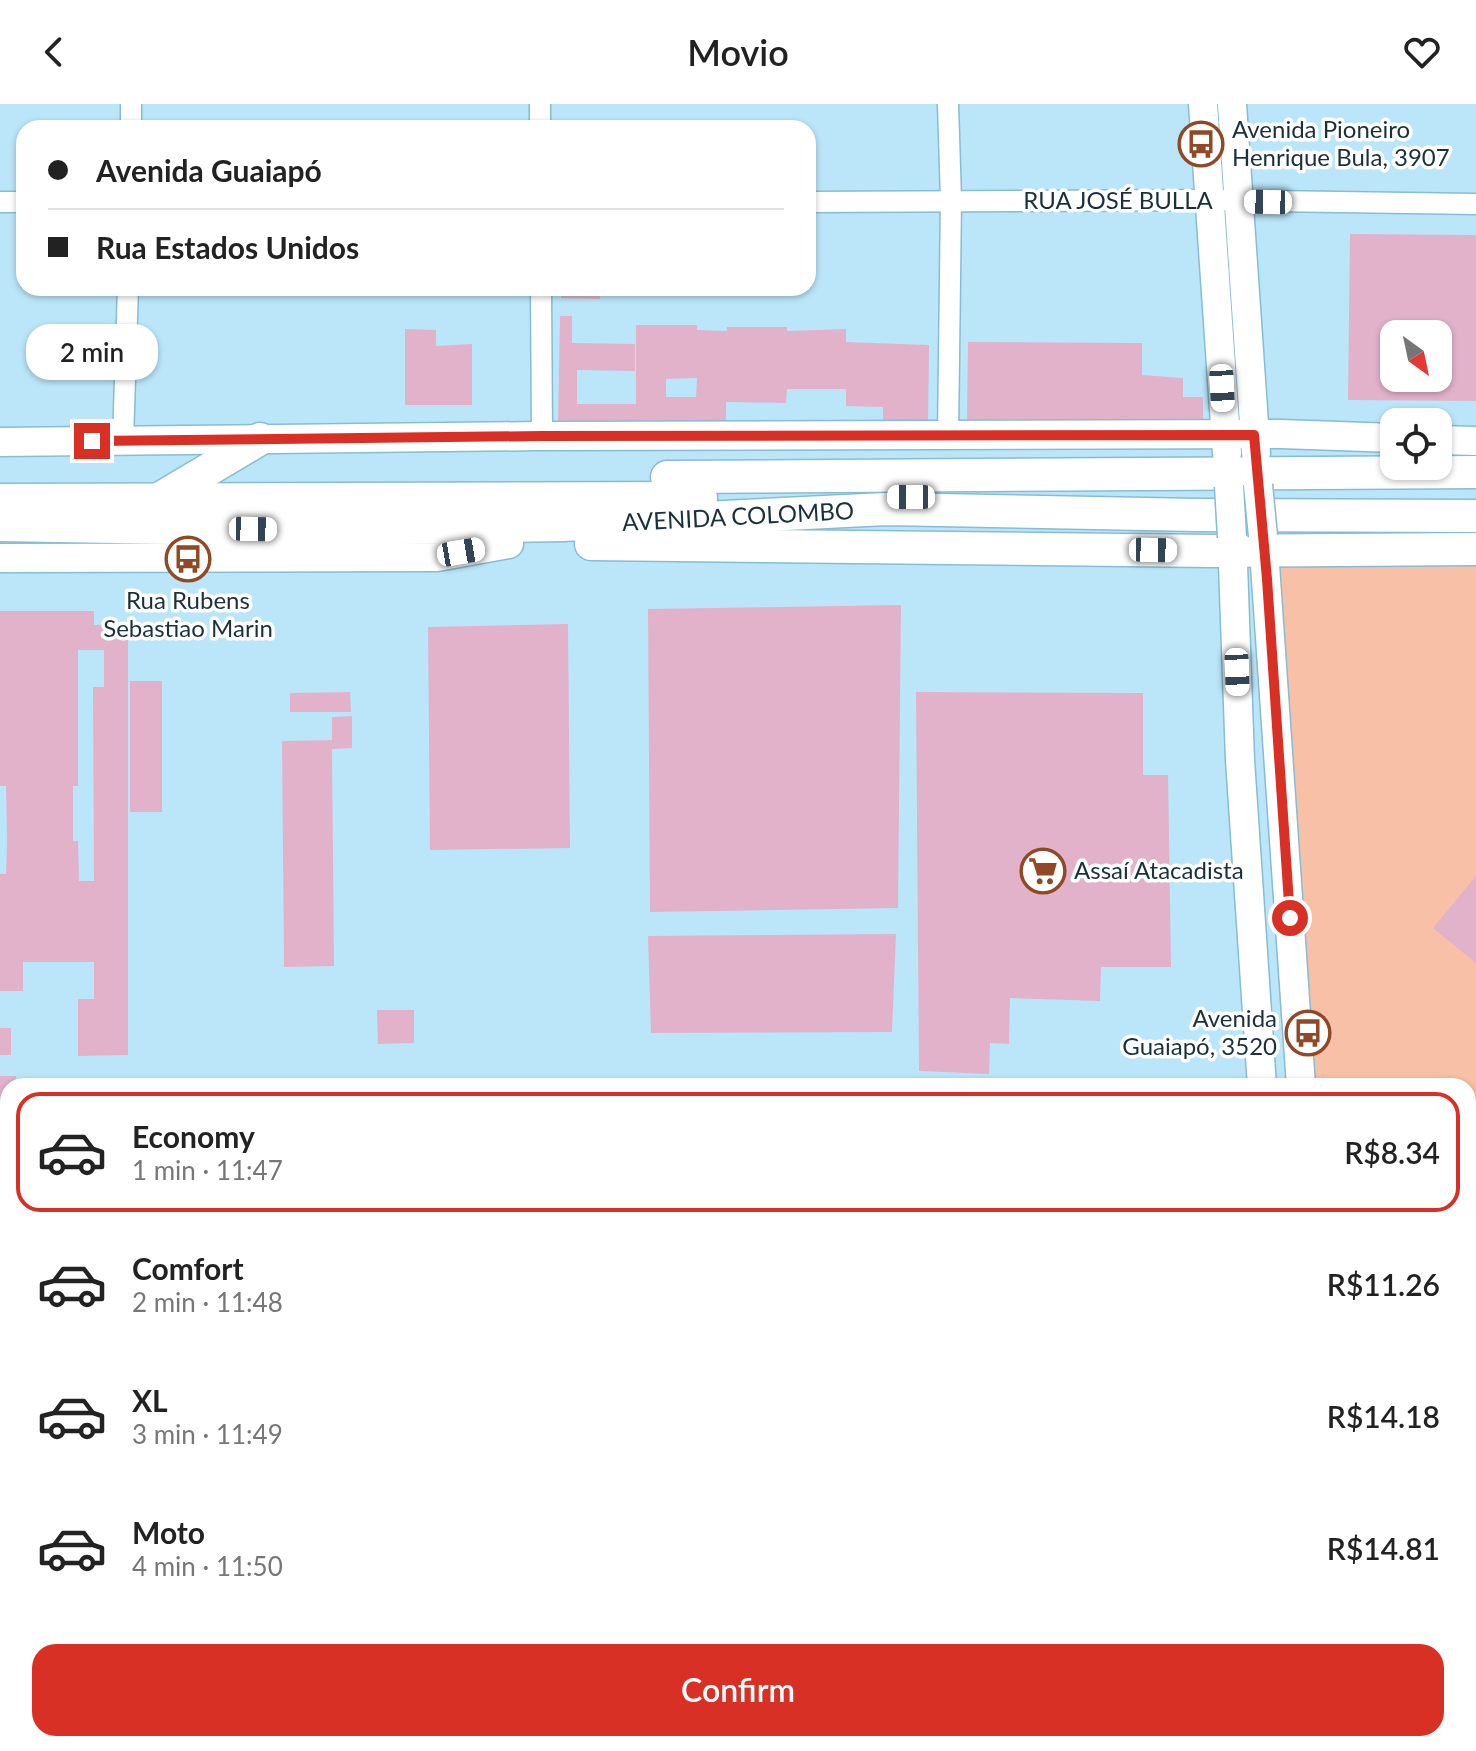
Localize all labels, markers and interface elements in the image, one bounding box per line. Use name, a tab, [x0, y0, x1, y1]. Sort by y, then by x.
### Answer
icon: back	[32, 30, 76, 74]
text: Movio	[687, 30, 789, 74]
icon: heart	[1400, 30, 1444, 74]
place label: Avenida Pioneiro Henrique Bula, 3907	[1232, 114, 1450, 171]
bus stop icon: Avenida Pioneiro Henrique Bula, 3907	[1177, 120, 1225, 168]
text: Avenida Guaiapó	[96, 152, 322, 188]
street label: RUA JOSÉ BULLA	[1023, 185, 1214, 214]
car	[1244, 190, 1292, 214]
text: Rua Estados Unidos	[96, 229, 359, 265]
north arrow	[1380, 320, 1452, 392]
map controls	[1380, 320, 1452, 480]
callout: 2 min	[26, 325, 158, 381]
text: 2 min	[60, 336, 124, 368]
car	[1209, 363, 1235, 413]
button: locate	[1380, 408, 1452, 480]
route end	[74, 423, 110, 459]
car	[887, 485, 935, 509]
street label: AVENIDA COLOMBO	[621, 495, 855, 536]
car	[229, 517, 277, 541]
bus stop icon: Rua Rubens Sebastiao Marin	[164, 535, 212, 583]
car	[435, 536, 487, 568]
car	[1129, 538, 1177, 562]
place label: Rua Rubens Sebastiao Marin	[103, 585, 273, 642]
car	[1224, 648, 1250, 696]
supermarket icon: Assaí Atacadista	[1019, 847, 1067, 895]
place label: Assaí Atacadista	[1074, 855, 1244, 884]
route start	[1272, 900, 1308, 936]
place label: Avenida Guaiapó, 3520	[1122, 1003, 1277, 1060]
bus stop icon: Avenida Guaiapó, 3520	[1284, 1009, 1332, 1057]
icon: car	[36, 1116, 108, 1188]
text: Economy	[132, 1118, 255, 1154]
text: R$8.34	[1344, 1134, 1440, 1170]
text: 1 min · 11:47	[132, 1154, 283, 1186]
icon: car	[36, 1248, 108, 1320]
text: Comfort	[132, 1250, 244, 1286]
text: R$11.26	[1327, 1266, 1440, 1302]
text: 2 min · 11:48	[132, 1286, 283, 1318]
icon: car	[36, 1380, 108, 1452]
text: XL	[132, 1382, 168, 1418]
text: R$14.18	[1327, 1398, 1440, 1434]
text: 3 min · 11:49	[132, 1418, 283, 1450]
icon: car	[36, 1512, 108, 1584]
text: Moto	[132, 1514, 205, 1550]
text: R$14.81	[1327, 1530, 1440, 1566]
text: 4 min · 11:50	[132, 1550, 283, 1582]
button: Confirm	[32, 1644, 1444, 1736]

